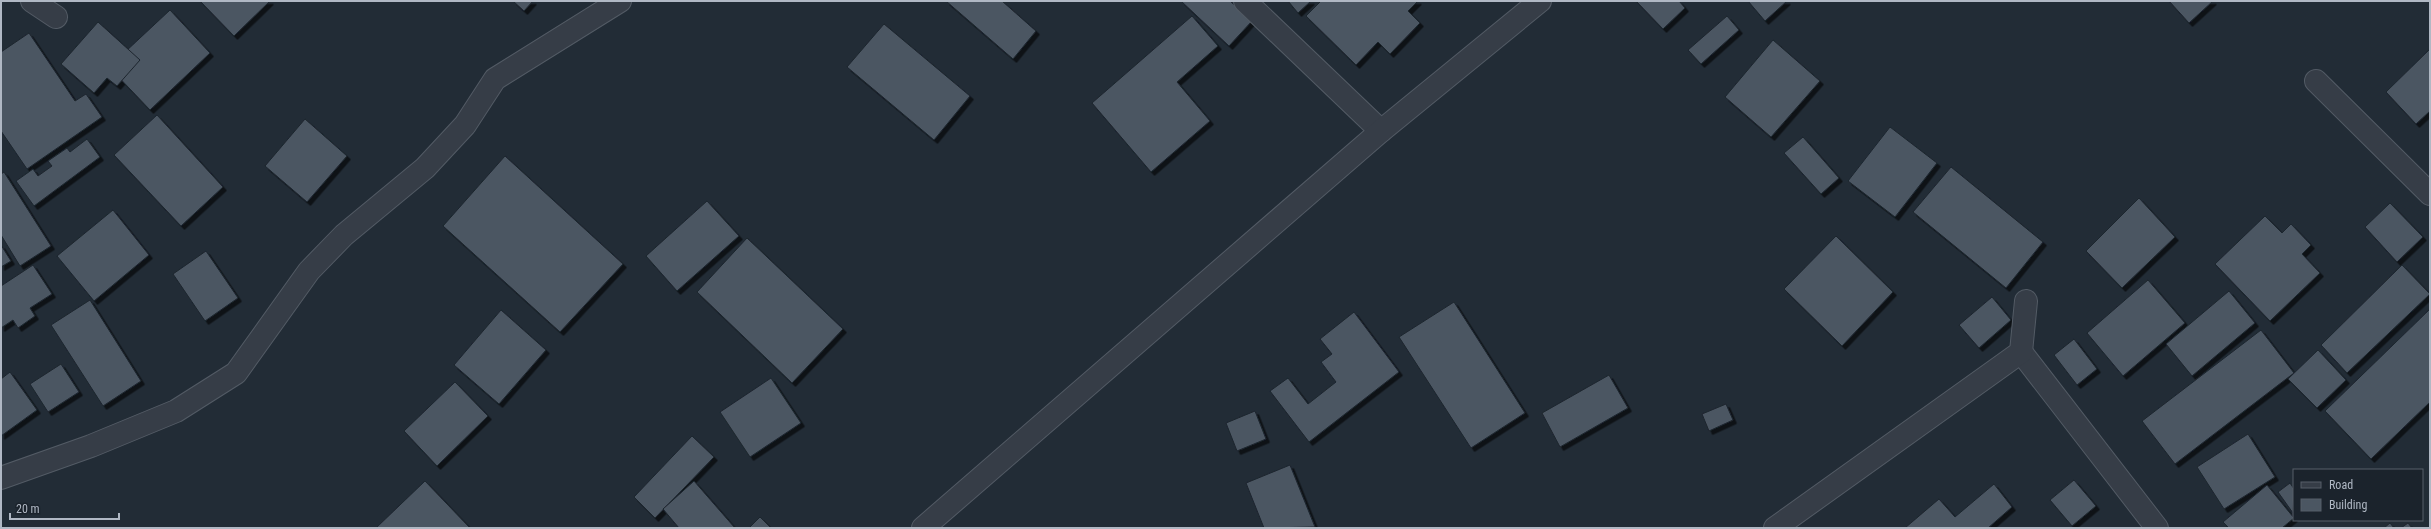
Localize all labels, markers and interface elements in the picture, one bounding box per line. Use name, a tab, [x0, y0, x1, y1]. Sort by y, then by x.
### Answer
legend	[2293, 469, 2423, 521]
text: Road	[2329, 478, 2353, 492]
scale bar	[10, 495, 119, 521]
text: Building	[2329, 498, 2367, 512]
text: 20 m	[16, 502, 40, 516]

